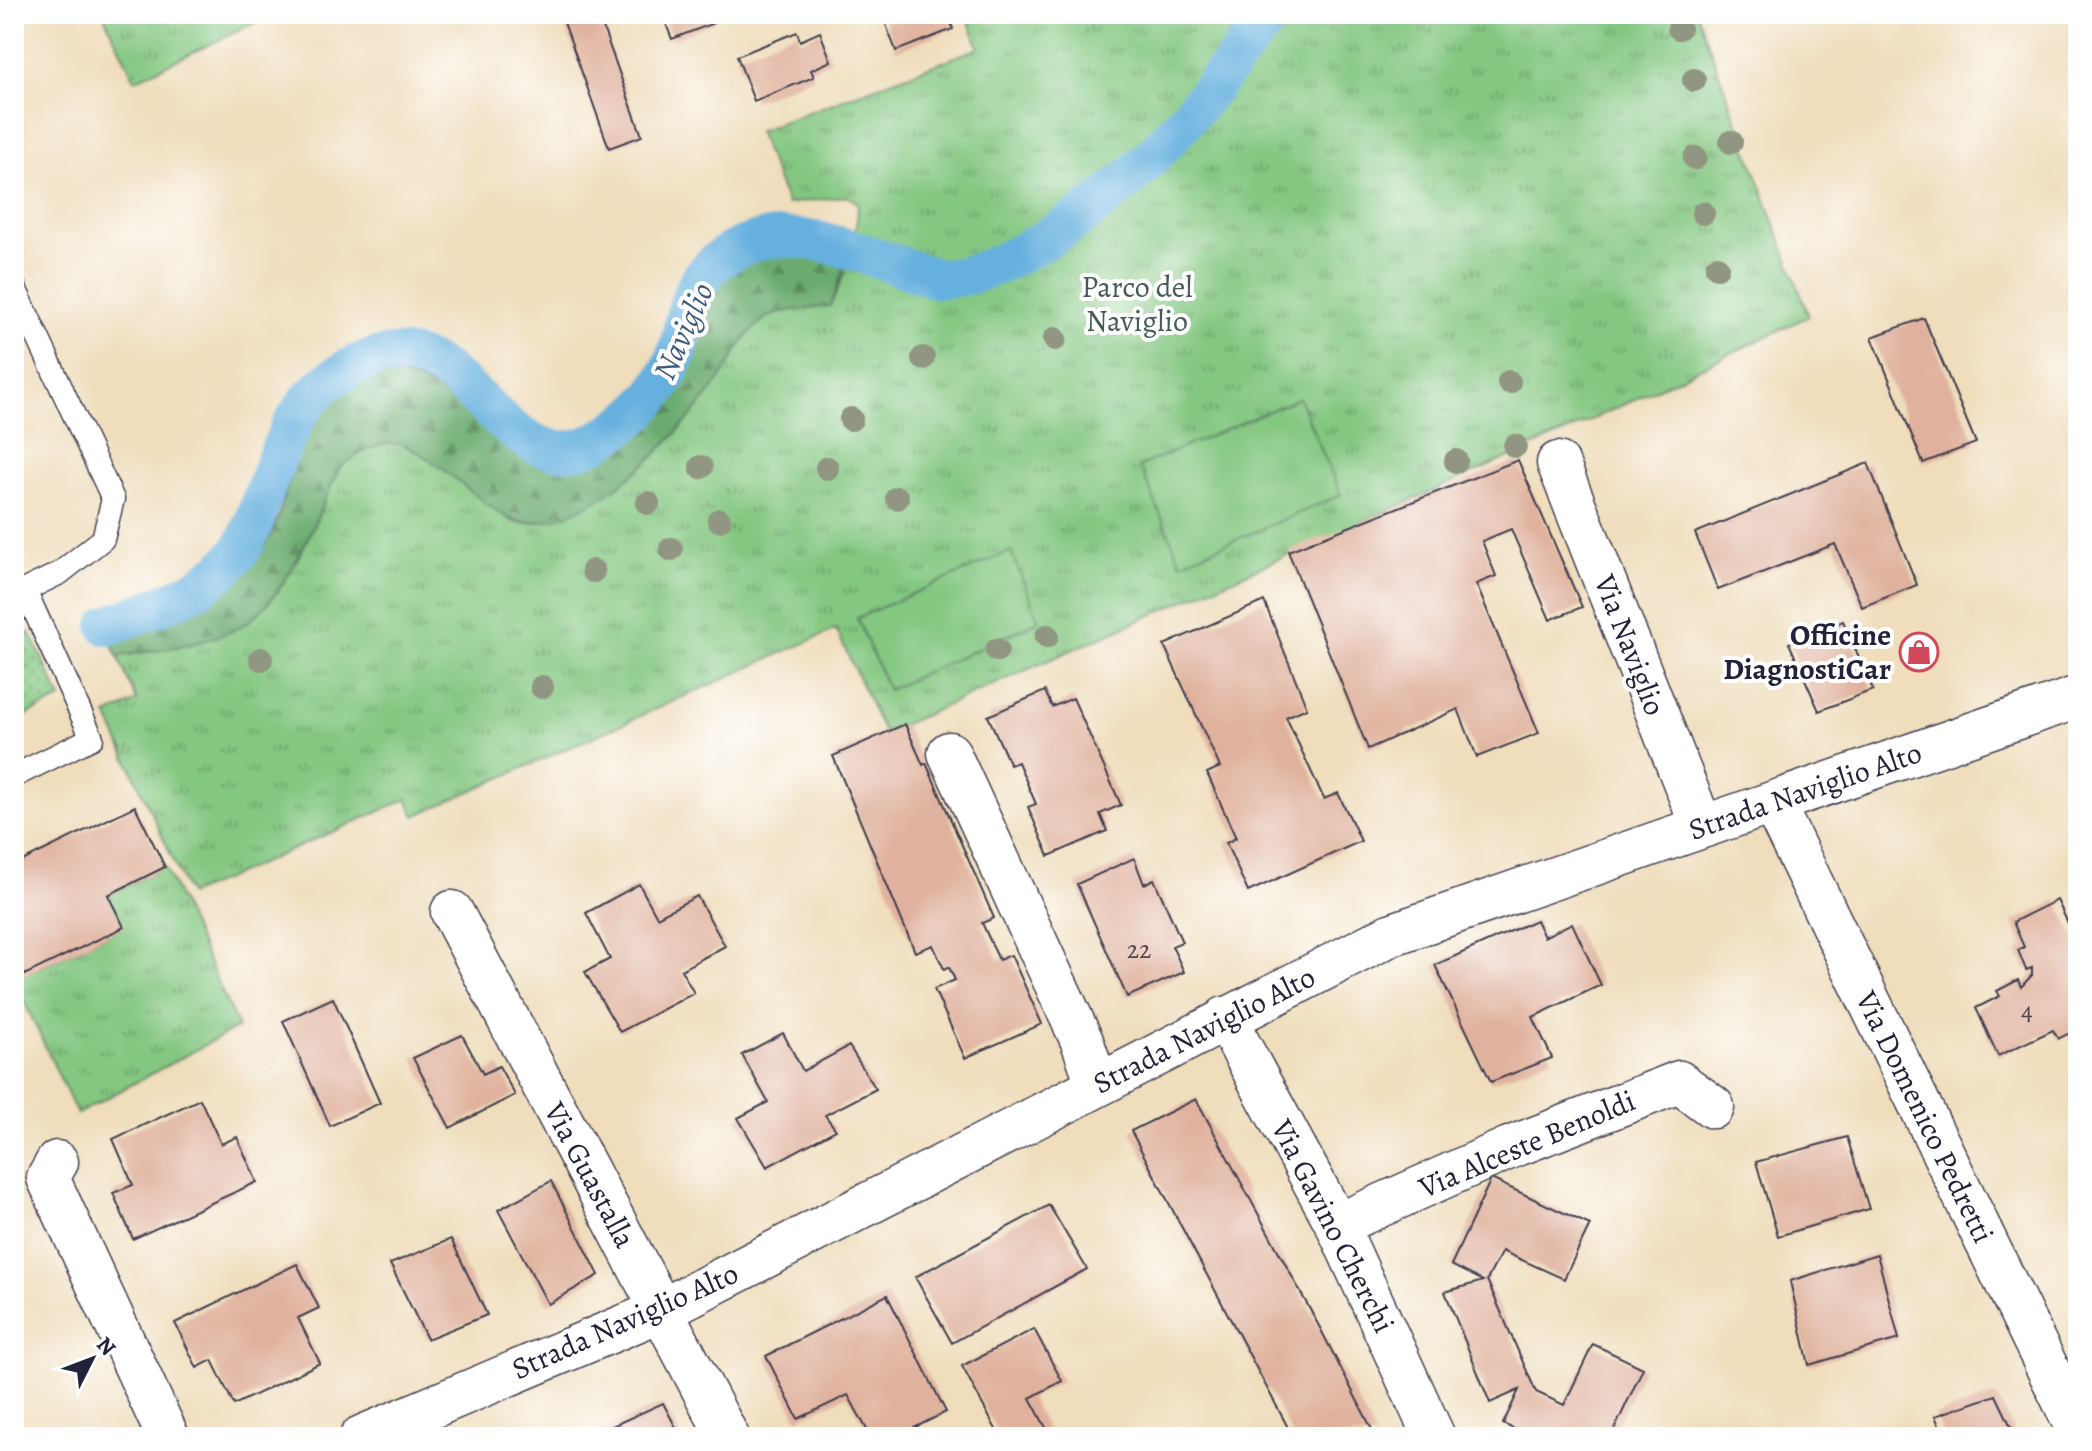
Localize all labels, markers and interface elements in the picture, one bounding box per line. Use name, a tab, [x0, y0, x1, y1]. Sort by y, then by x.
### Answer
park label: Parco del Naviglio	[1081, 267, 1193, 341]
water label: Naviglio	[642, 276, 724, 386]
street label: Via Naviglio	[1585, 568, 1675, 721]
place label: Officine DiagnostiCar	[1723, 615, 1891, 689]
shop icon: Officine DiagnostiCar	[1898, 631, 1940, 673]
street label: Strada Naviglio Alto	[1683, 732, 1927, 850]
house number: 22	[1127, 932, 1151, 967]
street label: Strada Naviglio Alto	[1086, 957, 1322, 1103]
street label: Via Domenico Pedretti	[1846, 983, 2003, 1250]
house number: 4	[2021, 994, 2033, 1029]
street label: Via Alceste Benoldi	[1412, 1080, 1641, 1208]
street label: Via Guastalla	[534, 1094, 645, 1255]
street label: Via Gavino Cherchi	[1262, 1112, 1404, 1339]
street label: Strada Naviglio Alto	[505, 1253, 745, 1389]
north arrow	[52, 1319, 132, 1399]
text: N	[90, 1330, 123, 1362]

